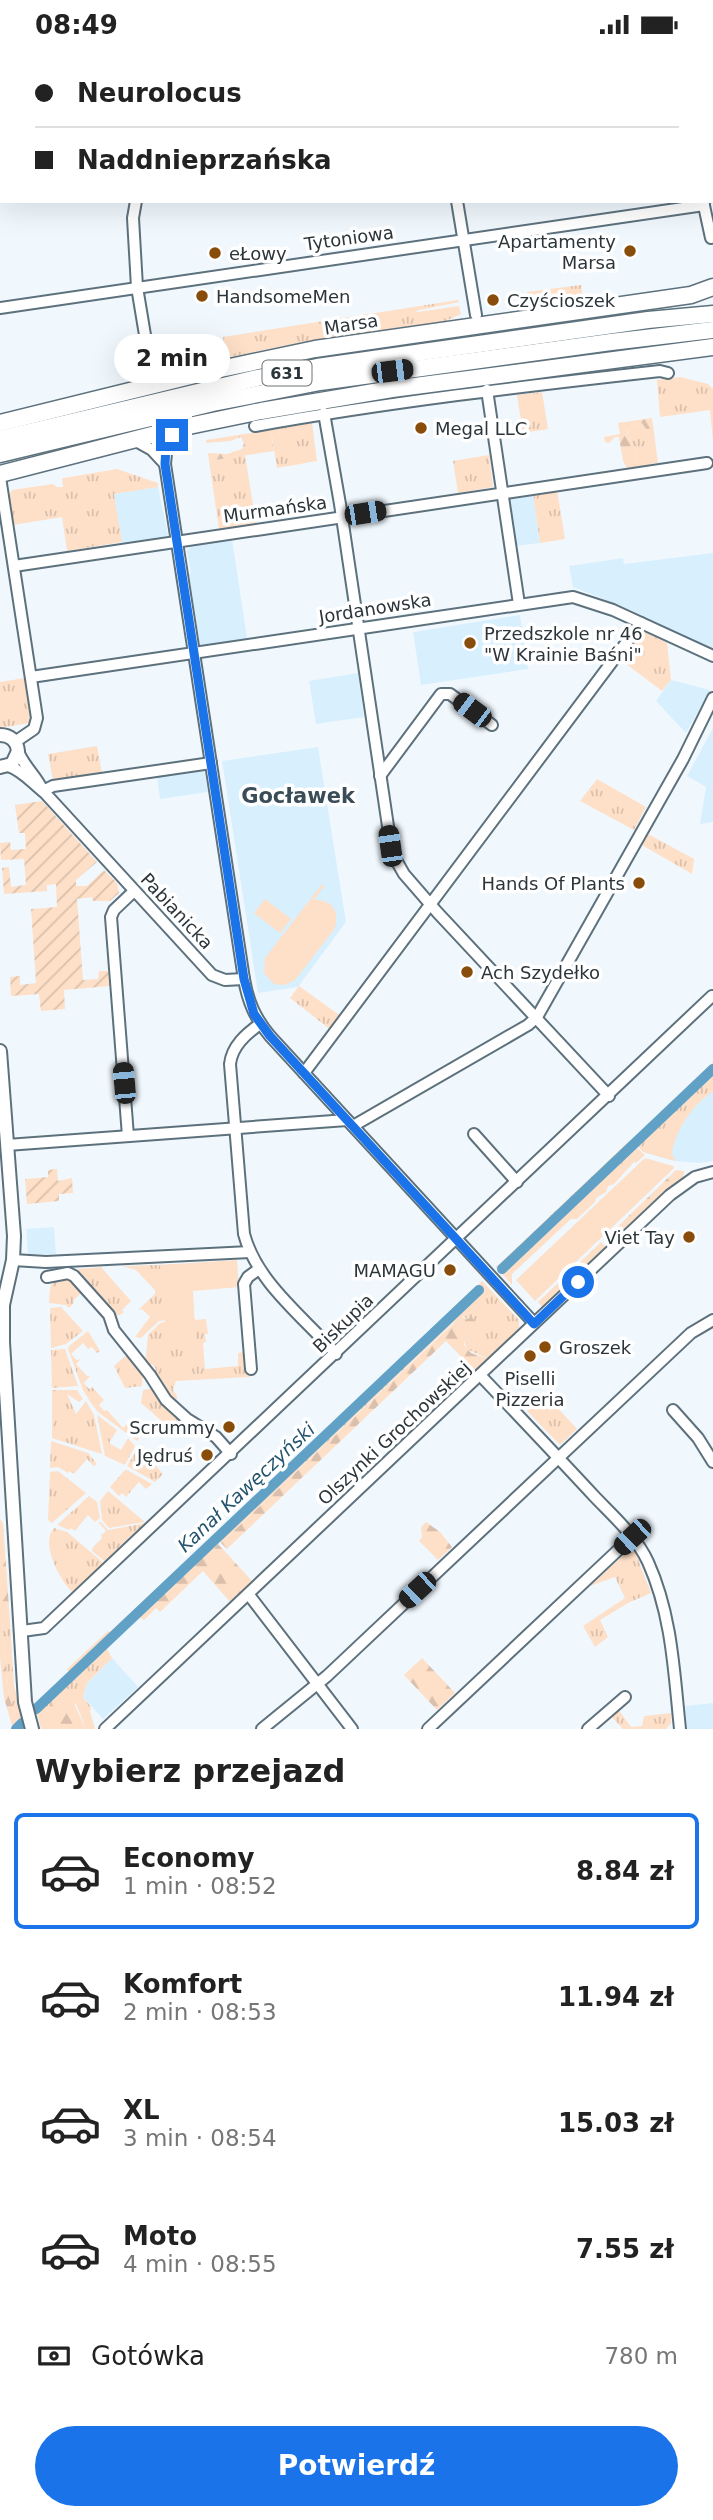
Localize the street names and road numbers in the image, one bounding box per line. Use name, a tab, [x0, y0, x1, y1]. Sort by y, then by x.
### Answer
street label: Tytoniowa	[302, 221, 395, 255]
street label: Marsa	[323, 309, 379, 339]
road number: 631	[262, 361, 312, 385]
street label: Murmańska	[222, 491, 328, 527]
street label: Jordanowska	[316, 589, 433, 627]
street label: Pabianicka	[137, 869, 217, 953]
street label: Biskupia	[309, 1289, 377, 1357]
street label: Olszynki Grochowskiej	[313, 1357, 475, 1509]

